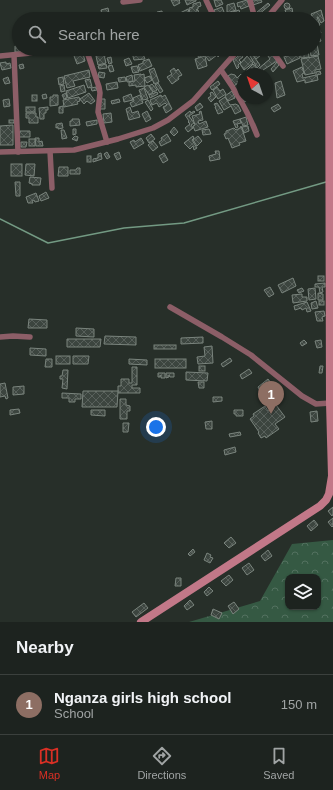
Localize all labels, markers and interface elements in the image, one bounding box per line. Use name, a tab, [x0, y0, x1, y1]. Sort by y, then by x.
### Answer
search box	[12, 12, 321, 56]
icon: search	[26, 23, 48, 45]
text: Search here	[58, 26, 140, 43]
north arrow	[237, 68, 273, 104]
pin: 1	[258, 381, 284, 414]
your location	[146, 417, 166, 437]
map controls	[285, 574, 321, 610]
button: layers	[285, 574, 321, 610]
text: Nearby	[16, 638, 74, 657]
text: Nganza girls high school	[54, 689, 232, 706]
text: 1	[25, 697, 33, 712]
text: 150 m	[281, 697, 317, 712]
text: School	[54, 706, 94, 721]
tab: Map	[38, 745, 60, 781]
tab: Directions	[137, 745, 186, 781]
tab: Saved	[263, 745, 294, 781]

